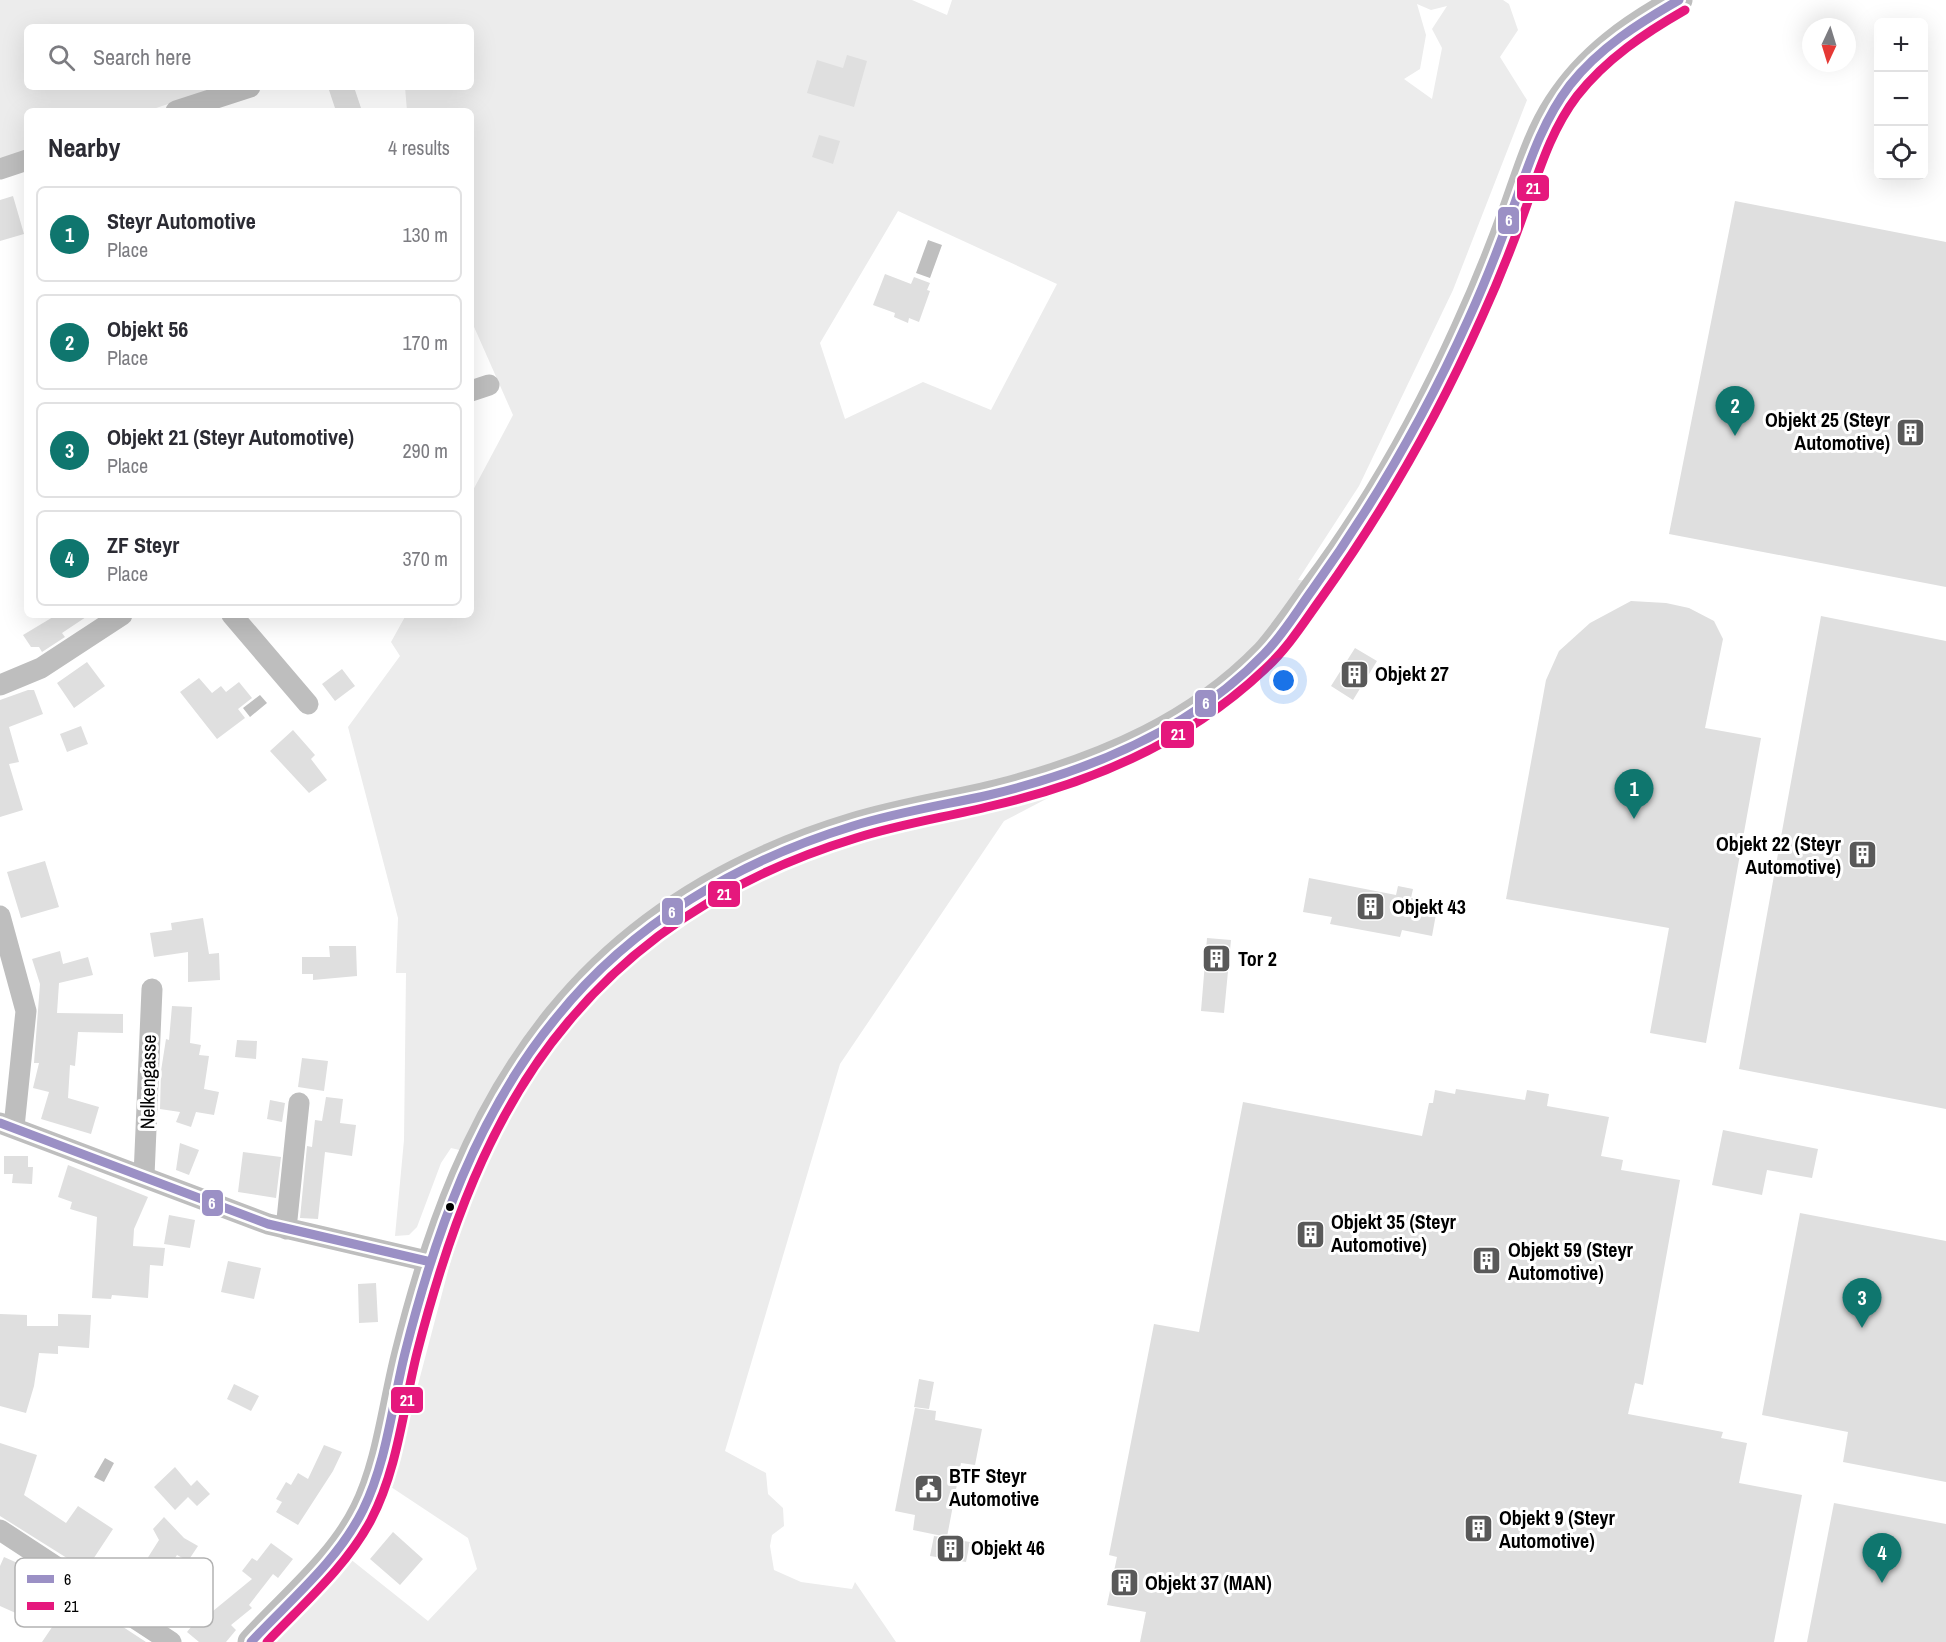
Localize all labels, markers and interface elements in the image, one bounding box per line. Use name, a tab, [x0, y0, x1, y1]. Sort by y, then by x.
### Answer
north arrow	[1802, 18, 1856, 72]
map controls	[1874, 18, 1928, 180]
button: +	[1874, 18, 1928, 72]
search box	[24, 24, 474, 90]
icon: search	[45, 41, 78, 74]
text: Search here	[93, 42, 191, 72]
button: −	[1874, 72, 1928, 126]
button: locate	[1874, 126, 1928, 180]
text: Nearby	[48, 130, 120, 165]
text: 4 results	[388, 134, 450, 161]
line badge: 21	[1516, 174, 1550, 202]
text: 21	[1526, 177, 1541, 199]
text: Steyr Automotive	[107, 206, 256, 236]
line badge: 6	[1497, 206, 1520, 235]
text: 6	[1505, 209, 1513, 231]
text: 1	[65, 221, 74, 248]
text: 130 m	[402, 221, 448, 248]
text: Place	[107, 236, 148, 263]
text: Objekt 56	[107, 314, 188, 344]
text: 2	[65, 329, 74, 356]
text: 170 m	[402, 329, 448, 356]
text: Place	[107, 344, 148, 371]
pin: 2	[1716, 386, 1754, 436]
place label: Objekt 25 (Steyr Automotive)	[1765, 406, 1891, 456]
building icon: Objekt 25 (Steyr Automotive)	[1895, 416, 1927, 448]
text: Objekt 21 (Steyr Automotive)	[107, 422, 354, 452]
text: 3	[65, 437, 74, 464]
text: 290 m	[402, 437, 448, 464]
text: Place	[107, 452, 148, 479]
text: ZF Steyr	[107, 530, 179, 560]
text: 4	[65, 545, 74, 572]
text: 370 m	[402, 545, 448, 572]
text: Place	[107, 560, 148, 587]
building icon: Objekt 27	[1338, 658, 1370, 690]
place label: Objekt 27	[1375, 660, 1449, 687]
your location	[1269, 666, 1298, 695]
line badge: 6	[1194, 689, 1217, 718]
text: 6	[1202, 692, 1210, 714]
line badge: 21	[1160, 720, 1195, 749]
text: 21	[1171, 723, 1186, 745]
pin: 1	[1614, 770, 1654, 819]
place label: Objekt 22 (Steyr Automotive)	[1716, 830, 1842, 880]
building icon: Objekt 22 (Steyr Automotive)	[1846, 839, 1878, 871]
line badge: 21	[707, 880, 741, 908]
text: 21	[717, 883, 732, 905]
building icon: Objekt 43	[1355, 891, 1387, 923]
place label: Objekt 43	[1392, 893, 1466, 920]
line badge: 6	[661, 897, 684, 926]
text: 6	[668, 901, 676, 923]
building icon: Tor 2	[1201, 943, 1233, 975]
place label: Tor 2	[1238, 945, 1277, 972]
street label: Nelkengasse	[133, 1034, 162, 1130]
line badge: 6	[201, 1189, 224, 1217]
text: 6	[208, 1192, 216, 1214]
unlabelled marker	[444, 1201, 456, 1213]
place label: Objekt 35 (Steyr Automotive)	[1331, 1208, 1456, 1258]
building icon: Objekt 35 (Steyr Automotive)	[1294, 1218, 1326, 1250]
place label: Objekt 59 (Steyr Automotive)	[1508, 1236, 1633, 1286]
building icon: Objekt 59 (Steyr Automotive)	[1471, 1245, 1503, 1277]
pin: 3	[1842, 1278, 1882, 1328]
line badge: 21	[390, 1386, 424, 1414]
text: 21	[400, 1389, 415, 1411]
place label: BTF Steyr Automotive	[949, 1462, 1039, 1512]
public building icon: BTF Steyr Automotive	[912, 1472, 944, 1504]
place label: Objekt 9 (Steyr Automotive)	[1499, 1504, 1615, 1554]
building icon: Objekt 9 (Steyr Automotive)	[1462, 1513, 1494, 1545]
building icon: Objekt 46	[934, 1532, 966, 1564]
place label: Objekt 46	[971, 1534, 1045, 1561]
pin: 4	[1862, 1534, 1902, 1583]
legend	[15, 1558, 213, 1627]
building icon: Objekt 37 (MAN)	[1108, 1567, 1140, 1599]
text: 6	[64, 1568, 71, 1590]
place label: Objekt 37 (MAN)	[1145, 1569, 1272, 1596]
text: 21	[64, 1595, 79, 1617]

